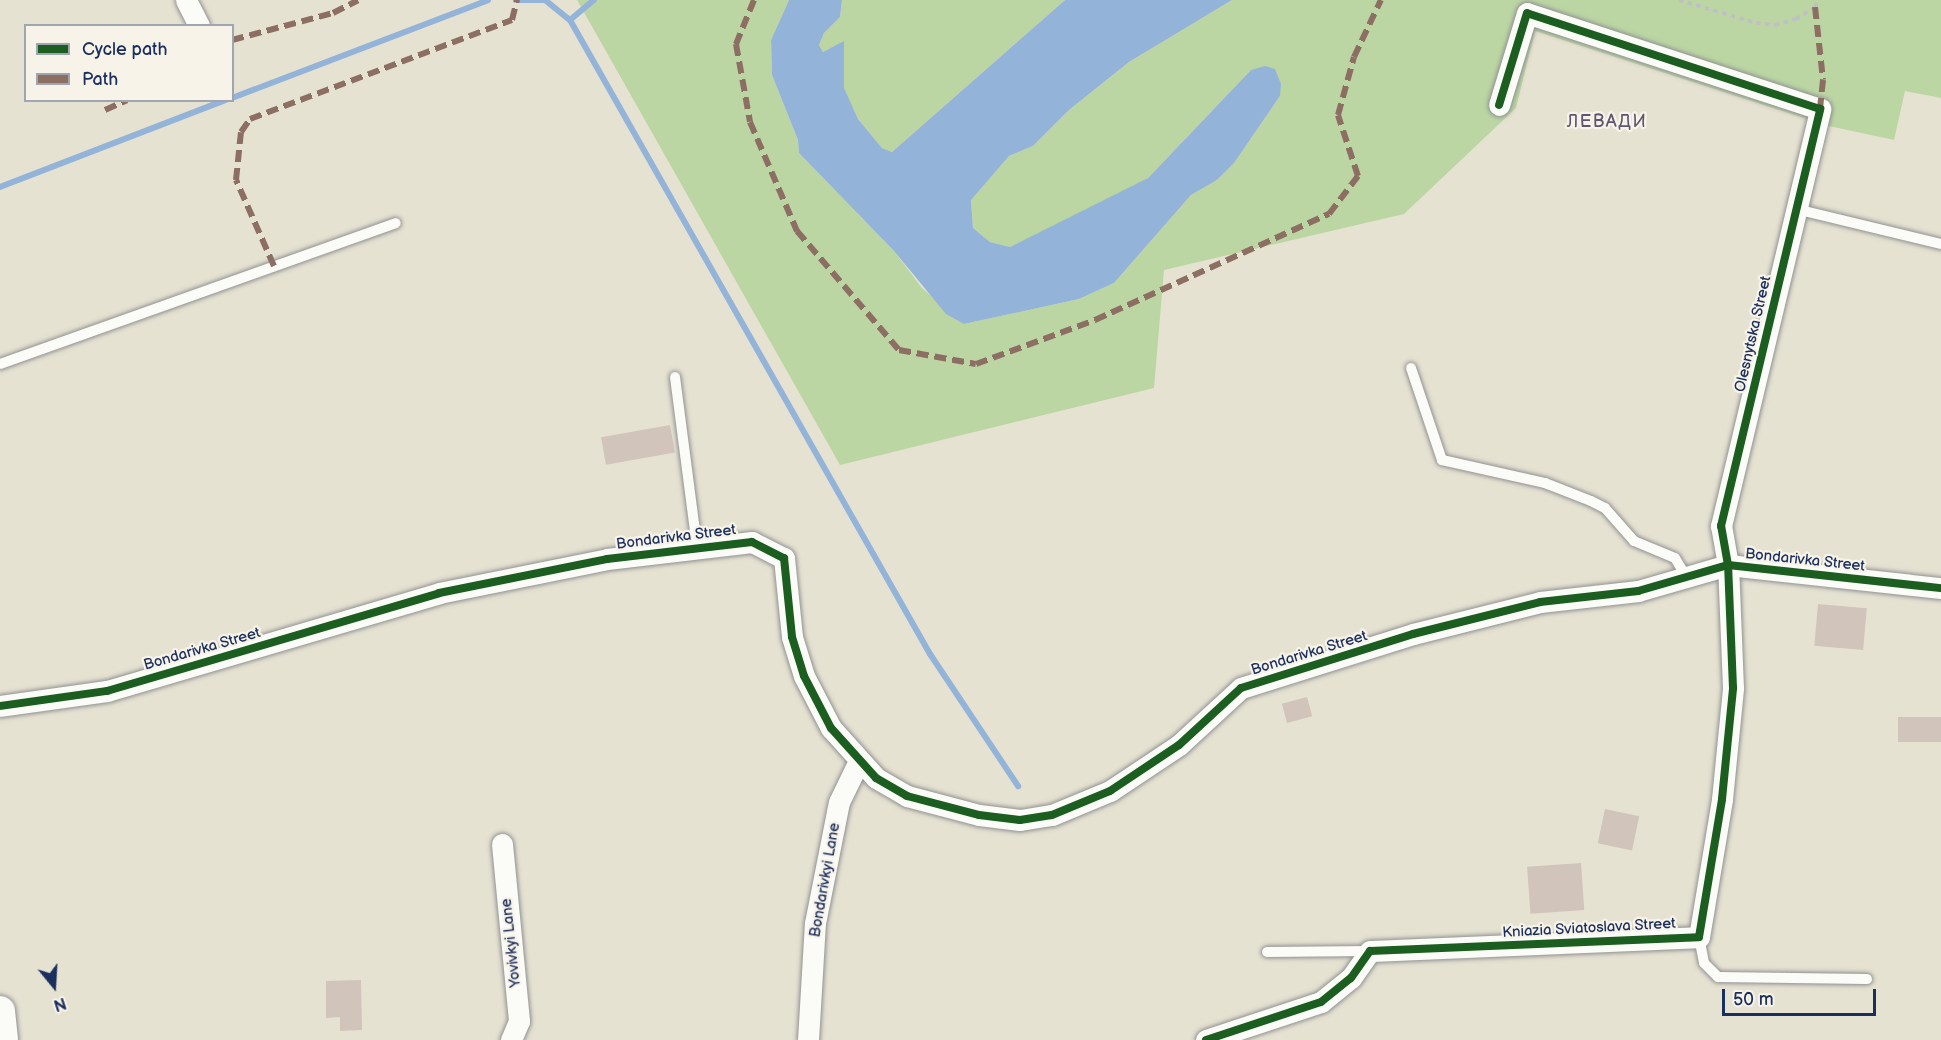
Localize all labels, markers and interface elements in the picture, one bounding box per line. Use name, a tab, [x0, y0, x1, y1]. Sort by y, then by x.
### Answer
legend	[24, 24, 234, 102]
text: Cycle path	[82, 39, 168, 60]
text: Path	[82, 69, 118, 90]
district label: ЛЕВАДИ	[1567, 111, 1647, 133]
street label: Olesnytska Street	[1731, 274, 1775, 394]
street label: Bondarivka Street	[615, 521, 737, 553]
street label: Bondarivka Street	[1744, 545, 1866, 575]
street label: Bondarivka Street	[141, 624, 263, 674]
street label: Bondarivka Street	[1249, 627, 1369, 679]
street label: Bondarivkyi Lane	[806, 821, 844, 939]
street label: Yovivkyi Lane	[497, 898, 525, 988]
street label: Kniazia Sviatoslava Street	[1502, 914, 1676, 942]
north arrow	[24, 956, 84, 1016]
scale bar	[1725, 977, 1880, 1015]
text: 50 m	[1733, 989, 1774, 1010]
text: N	[51, 993, 68, 1014]

